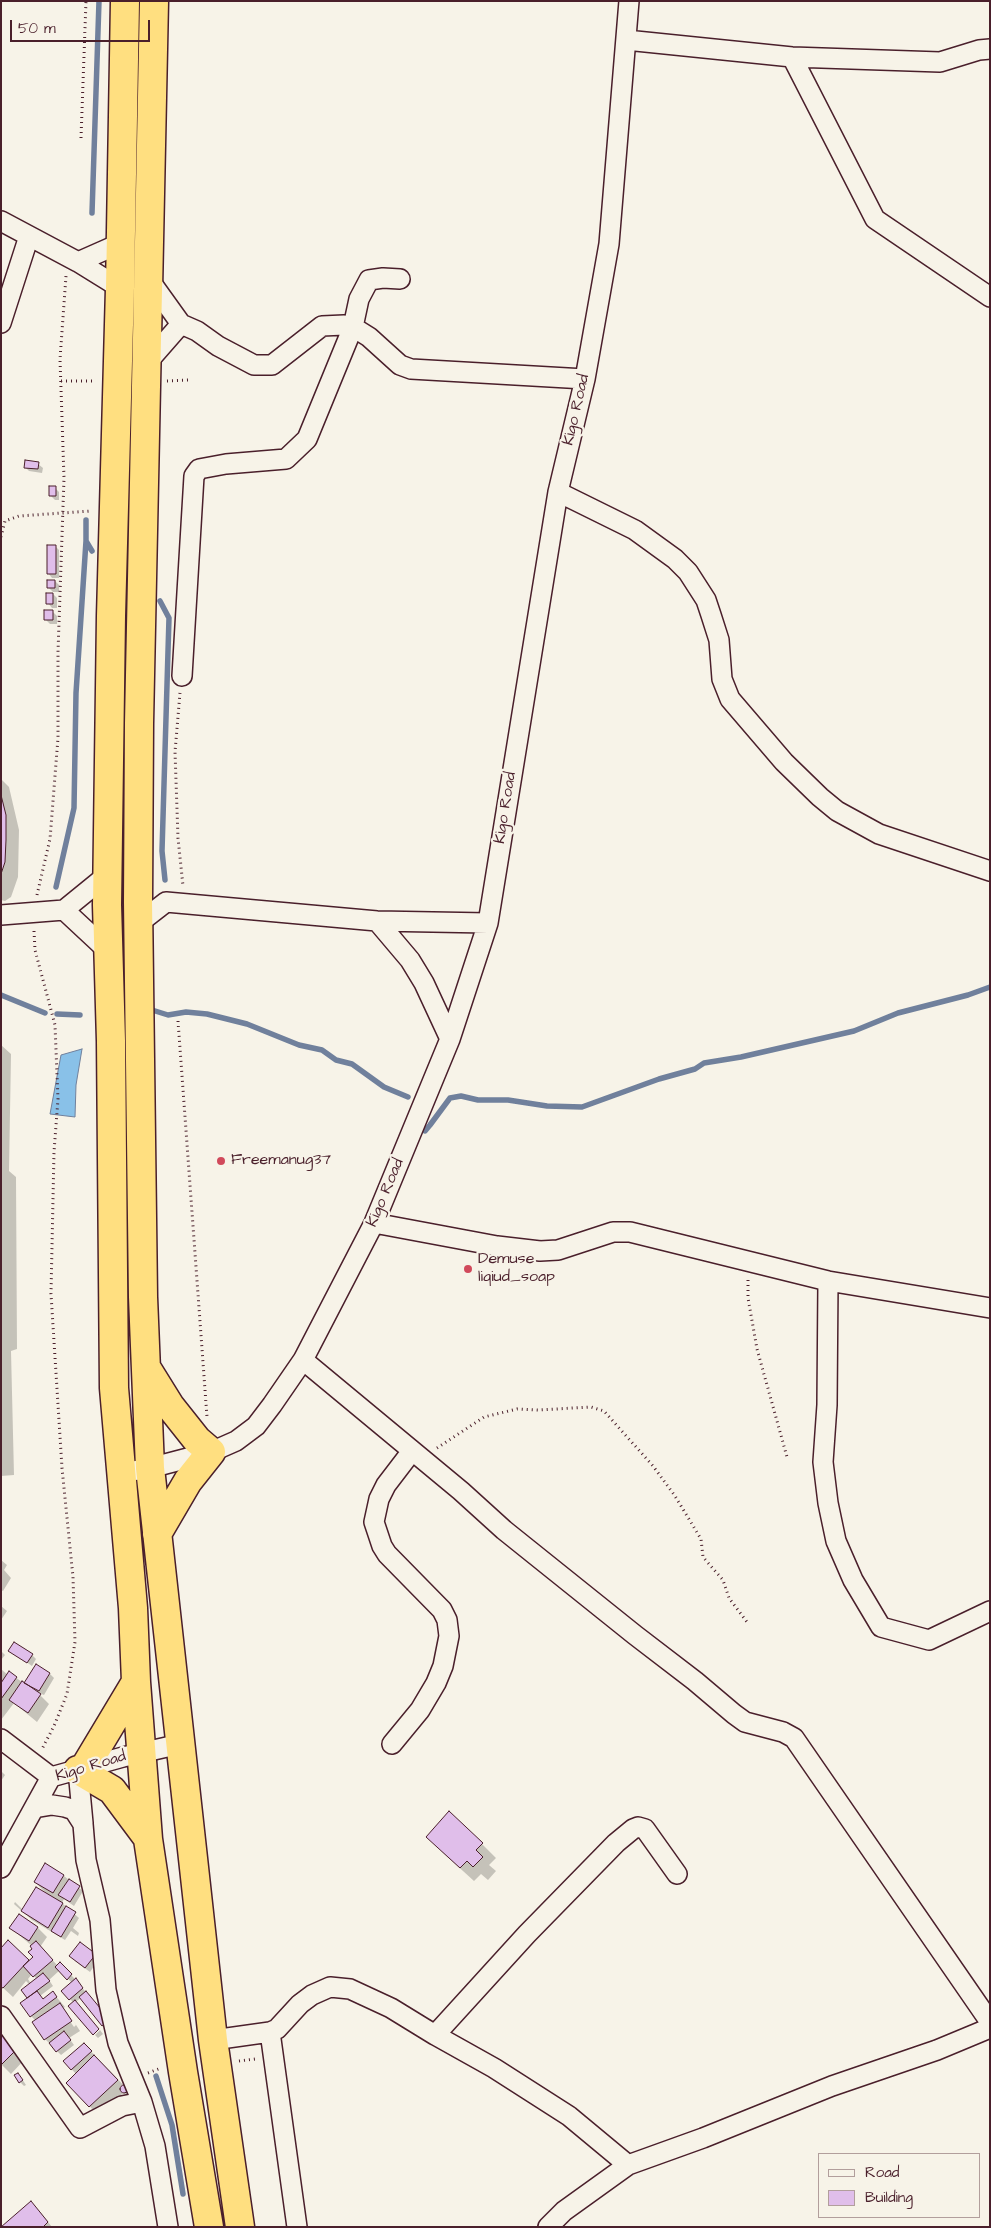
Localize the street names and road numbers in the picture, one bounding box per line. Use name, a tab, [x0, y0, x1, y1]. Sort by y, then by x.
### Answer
street label: Kigo Road	[559, 373, 595, 447]
street label: Kigo Road	[491, 771, 521, 845]
street label: Kigo Road	[363, 1156, 409, 1230]
street label: Kigo Road	[54, 1747, 128, 1787]

